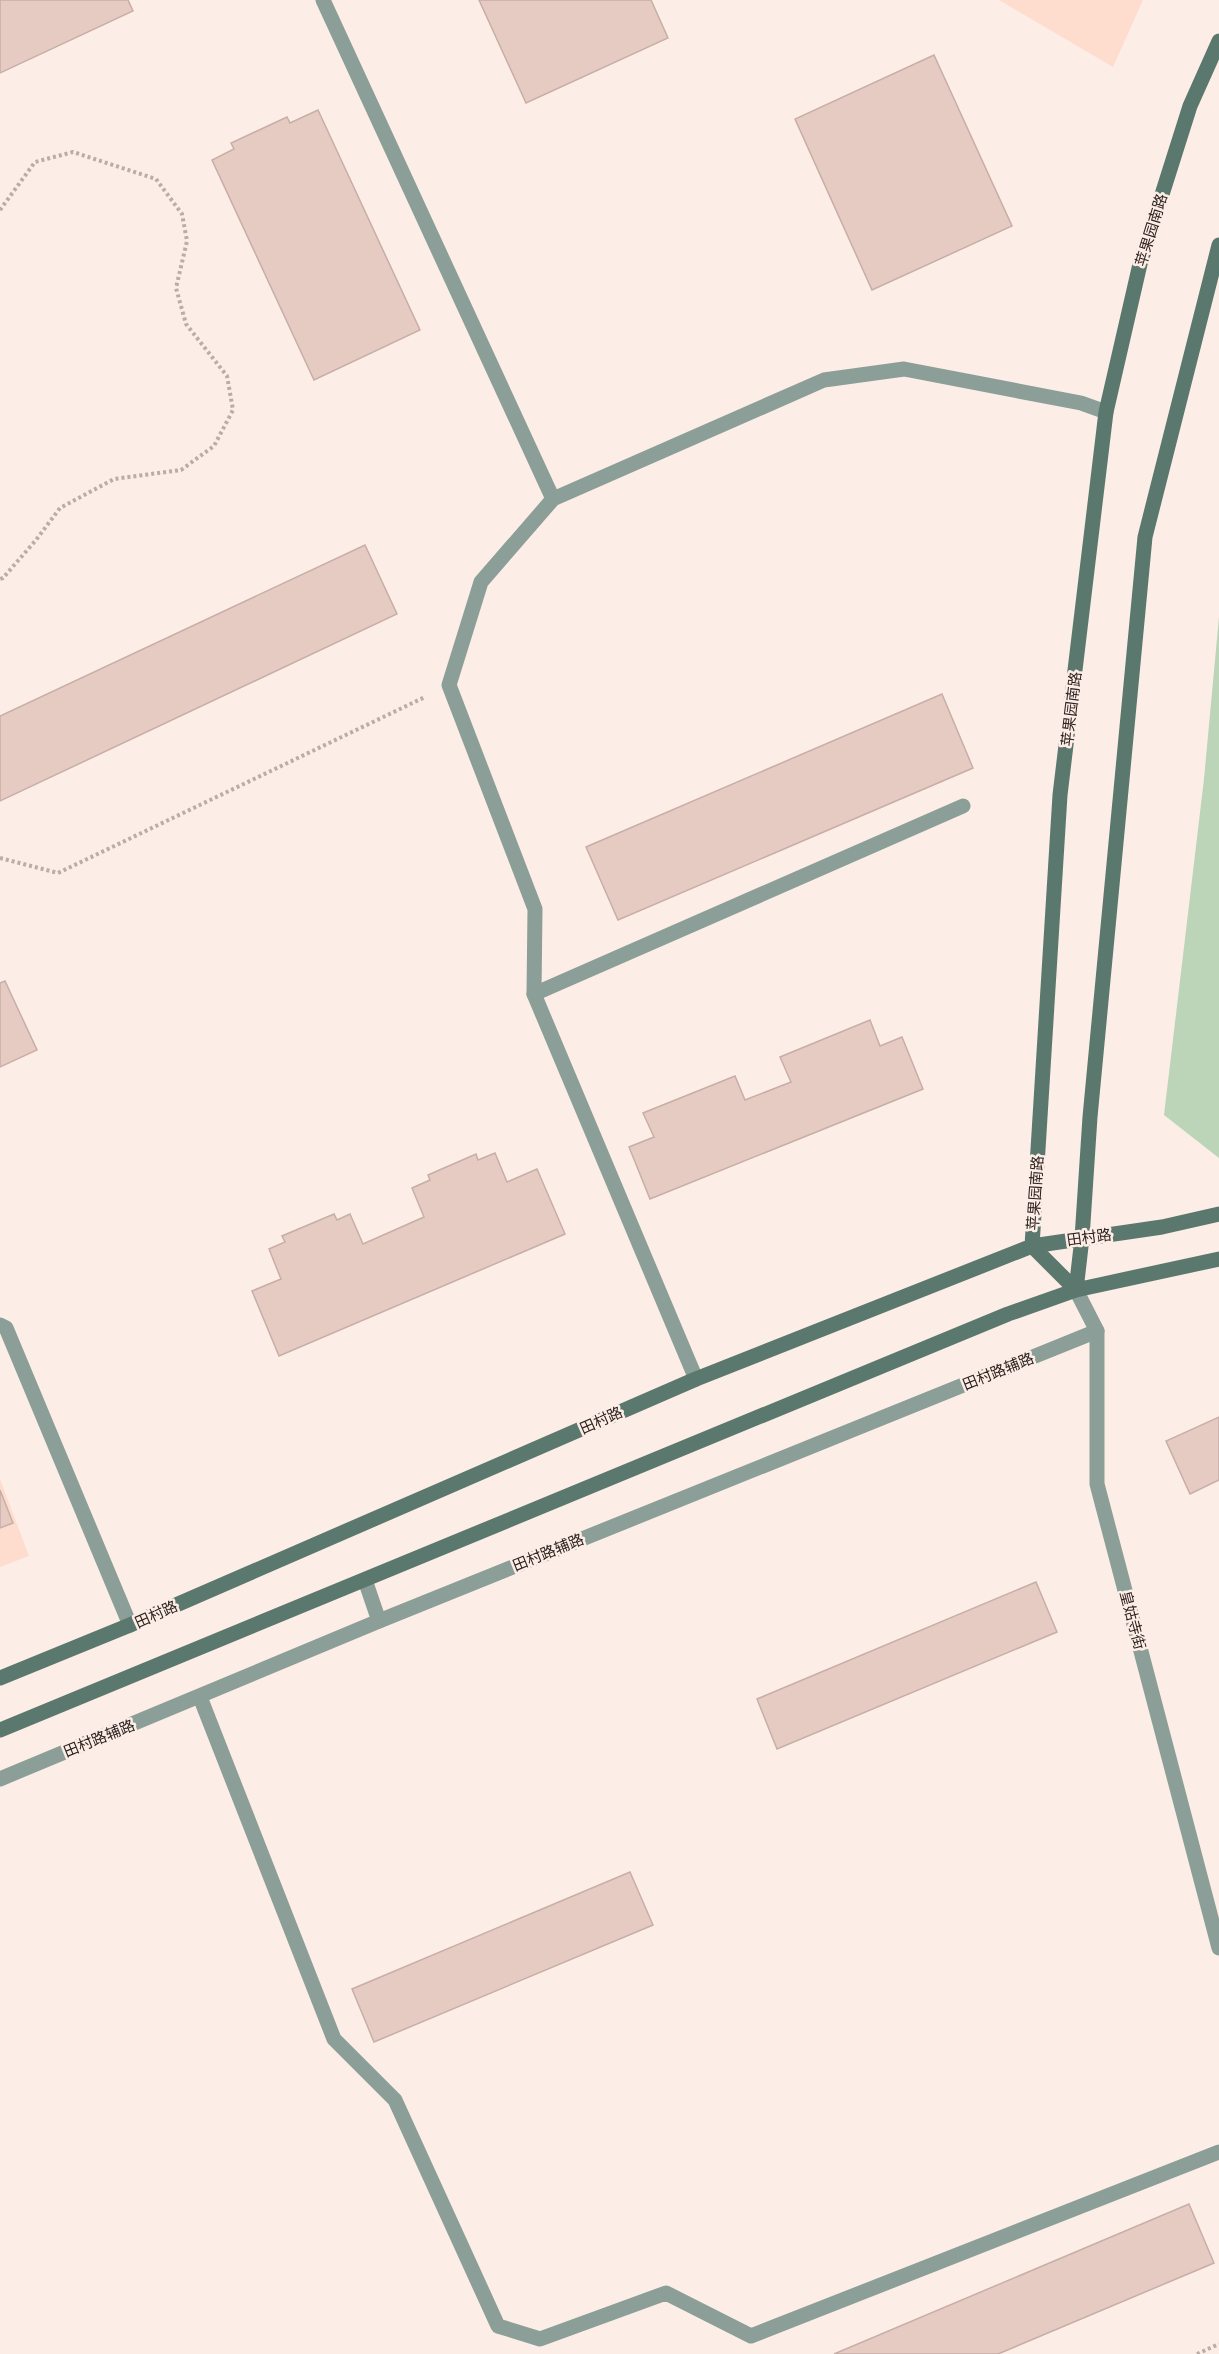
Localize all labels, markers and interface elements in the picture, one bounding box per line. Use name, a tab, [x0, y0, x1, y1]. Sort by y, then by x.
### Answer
street label: 苹果园南路	[1131, 191, 1171, 269]
street label: 苹果园南路	[1057, 671, 1085, 747]
street label: 苹果园南路	[1023, 1155, 1047, 1231]
street label: 田村路	[1065, 1224, 1113, 1250]
street label: 田村路辅路	[960, 1348, 1036, 1394]
street label: 田村路	[577, 1402, 625, 1438]
street label: 田村路辅路	[510, 1529, 586, 1575]
street label: 皇姑寺街	[1116, 1589, 1150, 1651]
street label: 田村路	[132, 1596, 180, 1632]
street label: 田村路辅路	[61, 1715, 137, 1761]

